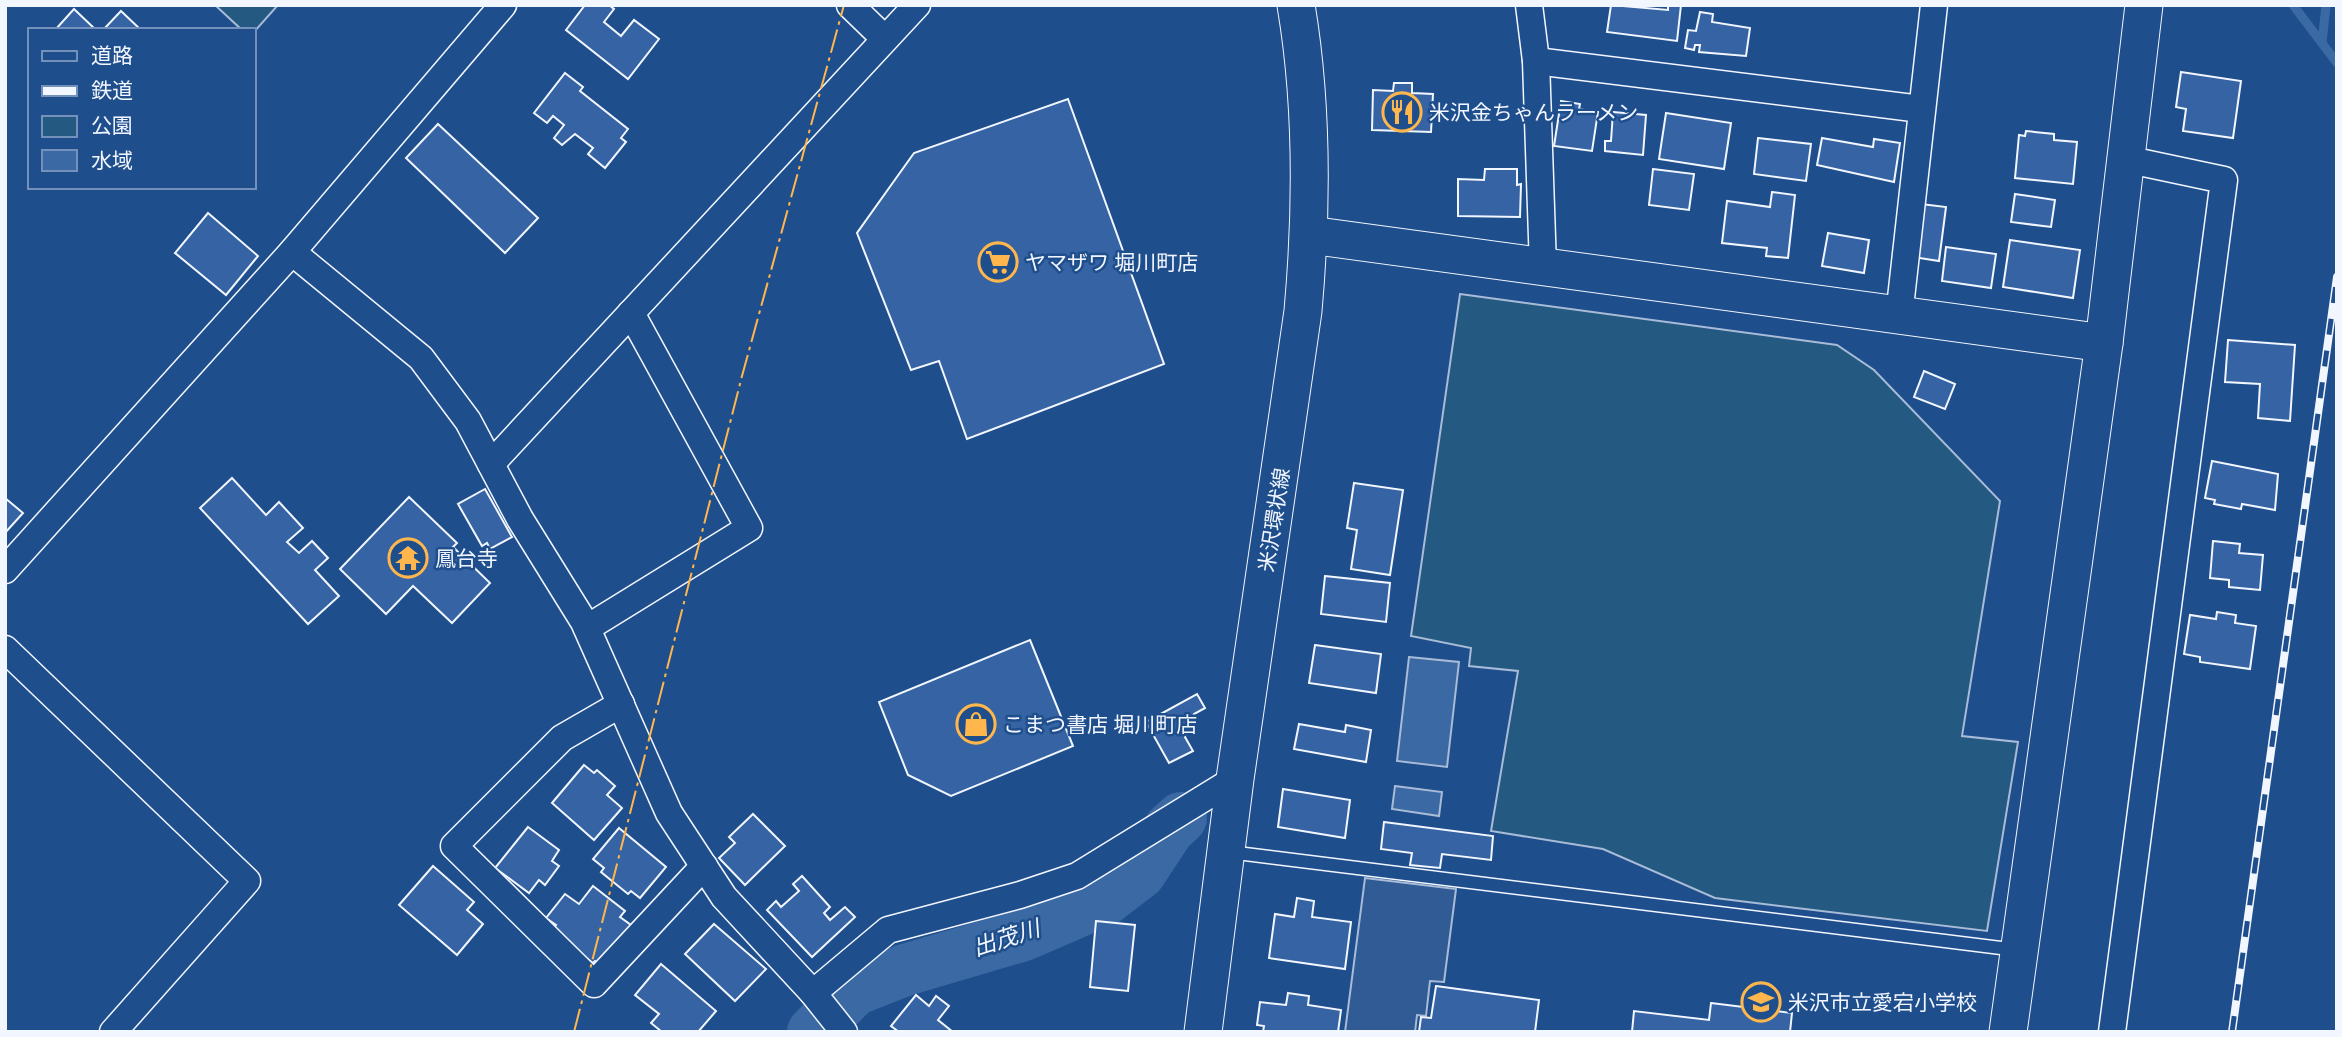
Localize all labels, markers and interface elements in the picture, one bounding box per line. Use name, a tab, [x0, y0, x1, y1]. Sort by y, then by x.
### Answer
legend	[28, 28, 256, 189]
text: 道路	[91, 43, 133, 68]
text: 鉄道	[91, 78, 133, 103]
restaurant icon: 米沢金ちゃんラーメン	[1381, 91, 1423, 133]
place label: 米沢金ちゃんラーメン	[1429, 100, 1638, 125]
text: 公園	[91, 113, 133, 138]
text: 水域	[91, 148, 133, 173]
supermarket icon: ヤマザワ 堀川町店	[977, 241, 1019, 283]
place label: ヤマザワ 堀川町店	[1025, 250, 1198, 275]
street label: 米沢環状線	[1253, 466, 1295, 574]
temple icon: 鳳台寺	[387, 537, 429, 579]
place label: 鳳台寺	[435, 546, 498, 571]
shop icon: こまつ書店 堀川町店	[955, 703, 997, 745]
place label: こまつ書店 堀川町店	[1003, 712, 1197, 737]
water label: 出茂川	[969, 913, 1046, 962]
school or university icon: 米沢市立愛宕小学校	[1740, 981, 1782, 1023]
place label: 米沢市立愛宕小学校	[1788, 990, 1977, 1015]

